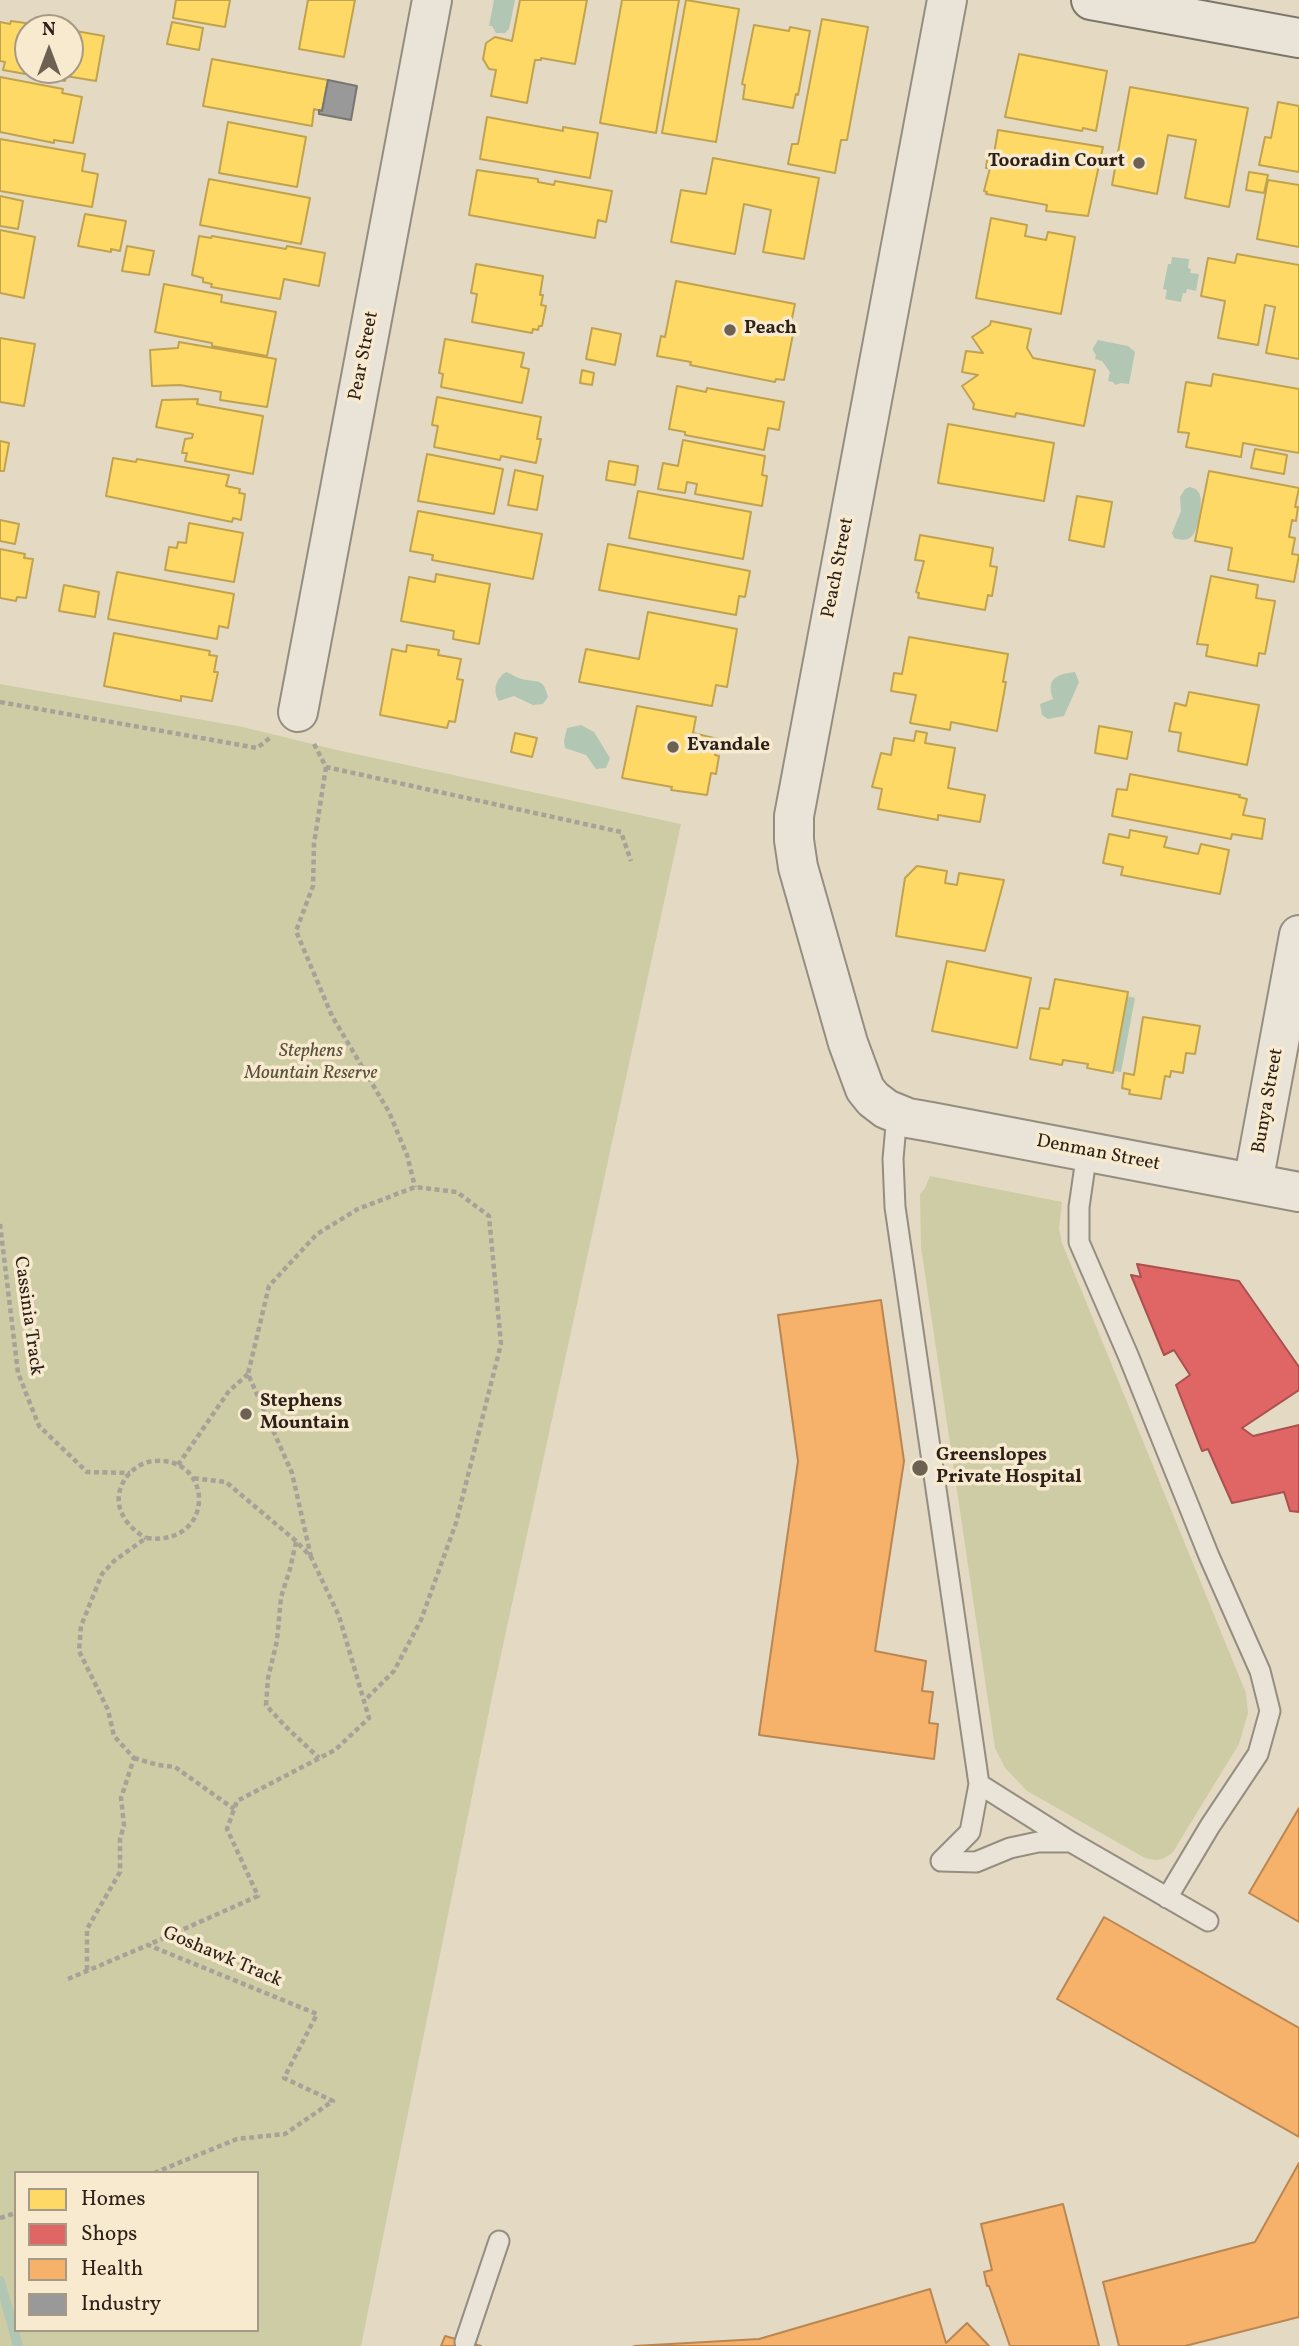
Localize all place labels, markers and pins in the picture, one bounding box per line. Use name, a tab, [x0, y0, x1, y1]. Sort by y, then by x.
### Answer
place label: Tooradin Court	[988, 152, 1125, 174]
marker: Tooradin Court	[1131, 155, 1147, 171]
place label: Peach	[744, 319, 797, 341]
marker: Peach	[722, 322, 738, 338]
place label: Evandale	[687, 736, 770, 758]
marker: Evandale	[665, 739, 681, 755]
place label: Stephens Mountain	[260, 1392, 350, 1436]
marker: Stephens Mountain	[238, 1406, 254, 1422]
place label: Greenslopes Private Hospital	[936, 1446, 1082, 1490]
marker: Greenslopes Private Hospital	[910, 1458, 930, 1478]

